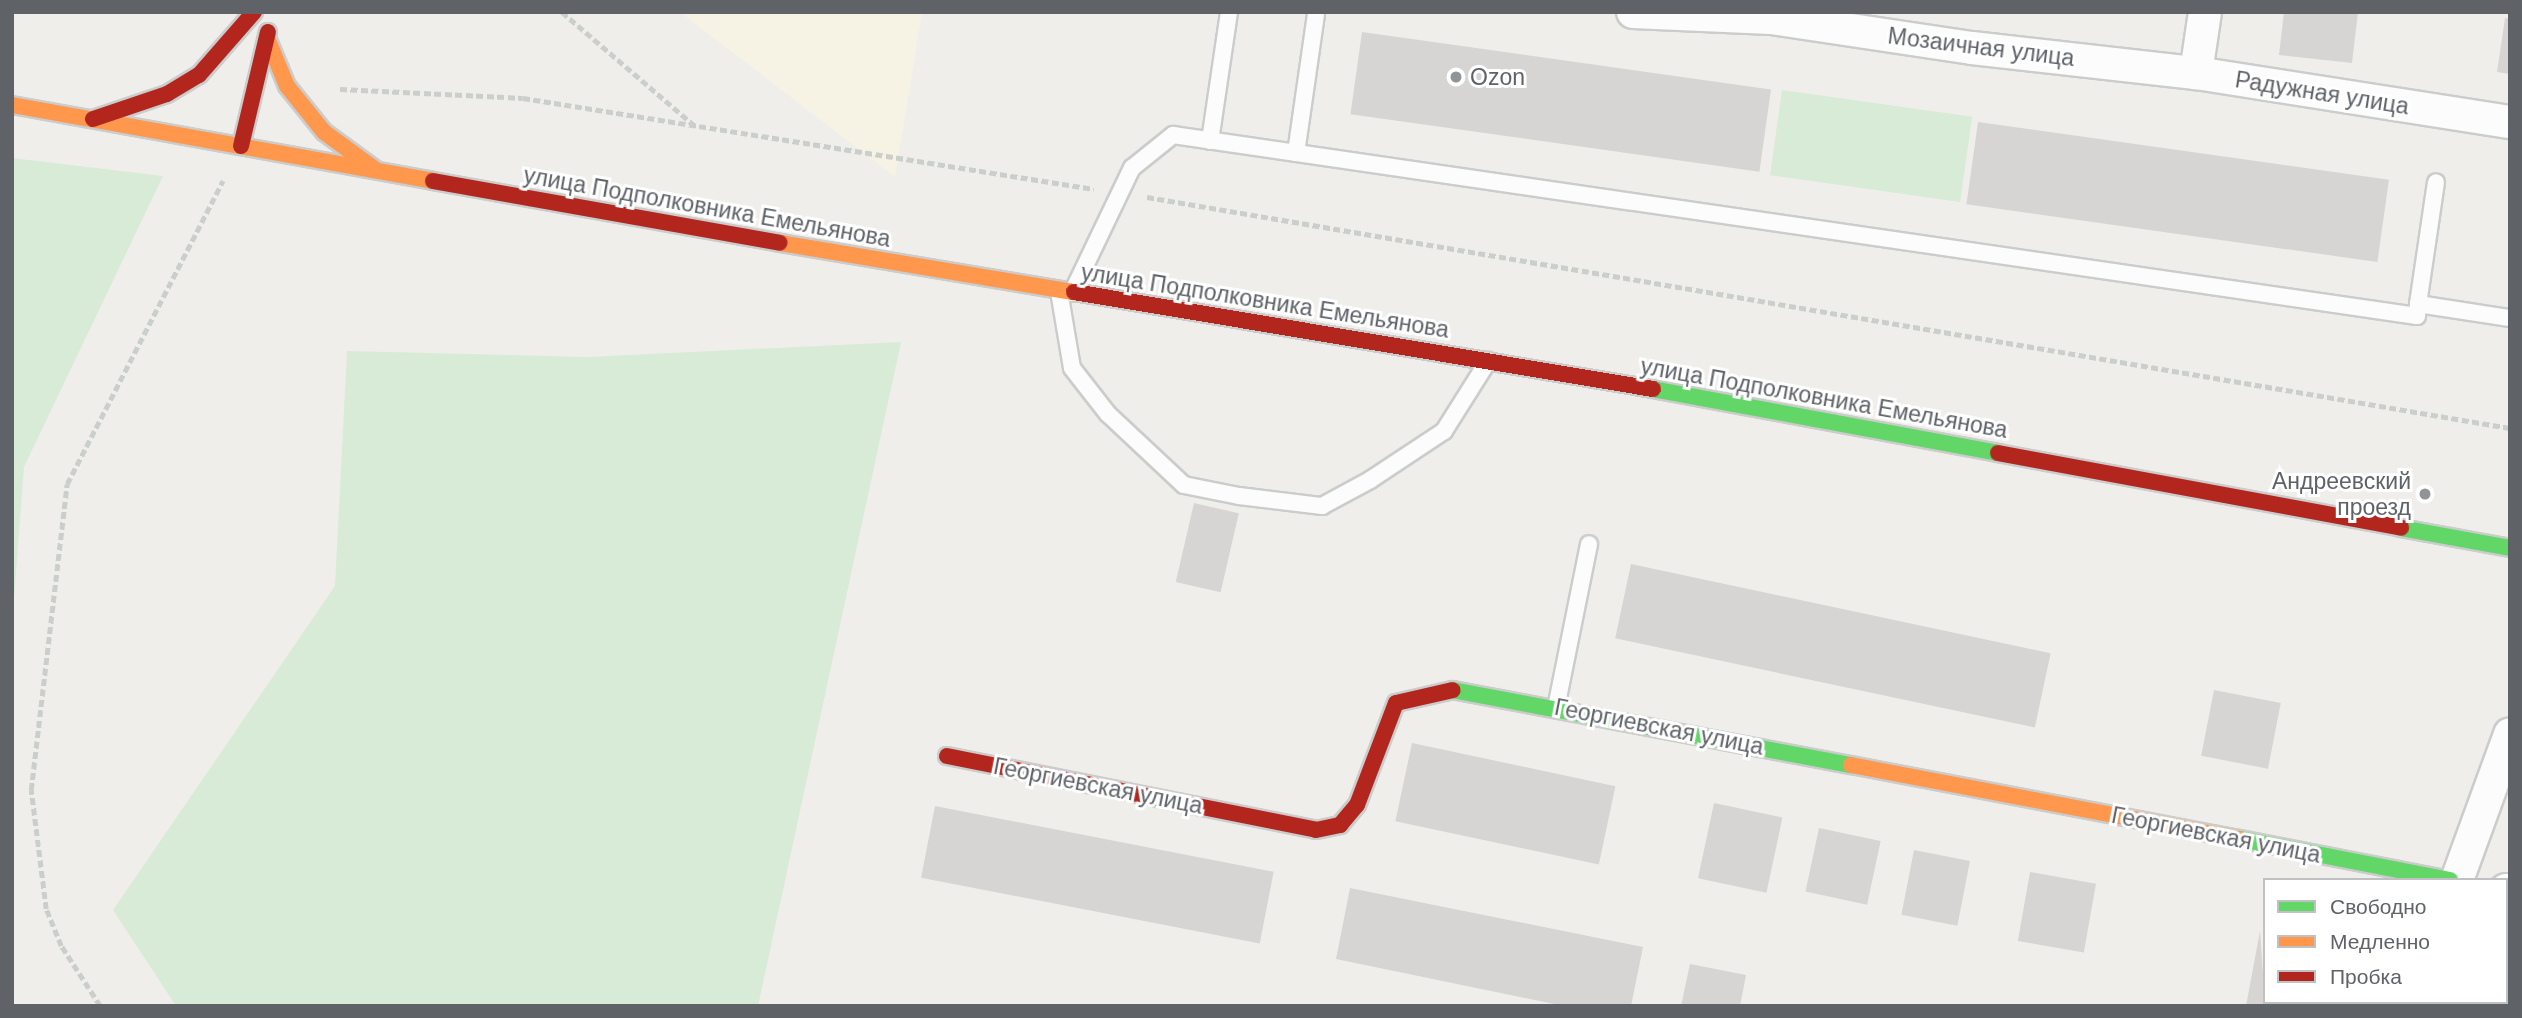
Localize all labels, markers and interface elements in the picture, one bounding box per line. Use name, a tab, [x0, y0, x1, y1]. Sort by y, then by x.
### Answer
street label: Мозаичная улица	[1886, 22, 2076, 72]
place label: Ozon	[1470, 63, 1525, 91]
street label: Радужная улица	[2233, 66, 2411, 120]
marker: Ozon	[1448, 69, 1464, 85]
street label: улица Подполковника Емельянова	[521, 161, 893, 253]
street label: улица Подполковника Емельянова	[1079, 258, 1451, 344]
street label: улица Подполковника Емельянова	[1638, 352, 2010, 444]
place label: Андреевский проезд	[2272, 467, 2411, 521]
marker: Андреевский проезд	[2417, 486, 2433, 502]
street label: Георгиевская улица	[1552, 693, 1766, 761]
street label: Георгиевская улица	[991, 752, 1205, 820]
street label: Георгиевская улица	[2109, 801, 2323, 869]
legend	[2263, 878, 2508, 1004]
text: Свободно	[2330, 895, 2427, 918]
text: Медленно	[2330, 930, 2430, 953]
text: Пробка	[2330, 965, 2402, 988]

